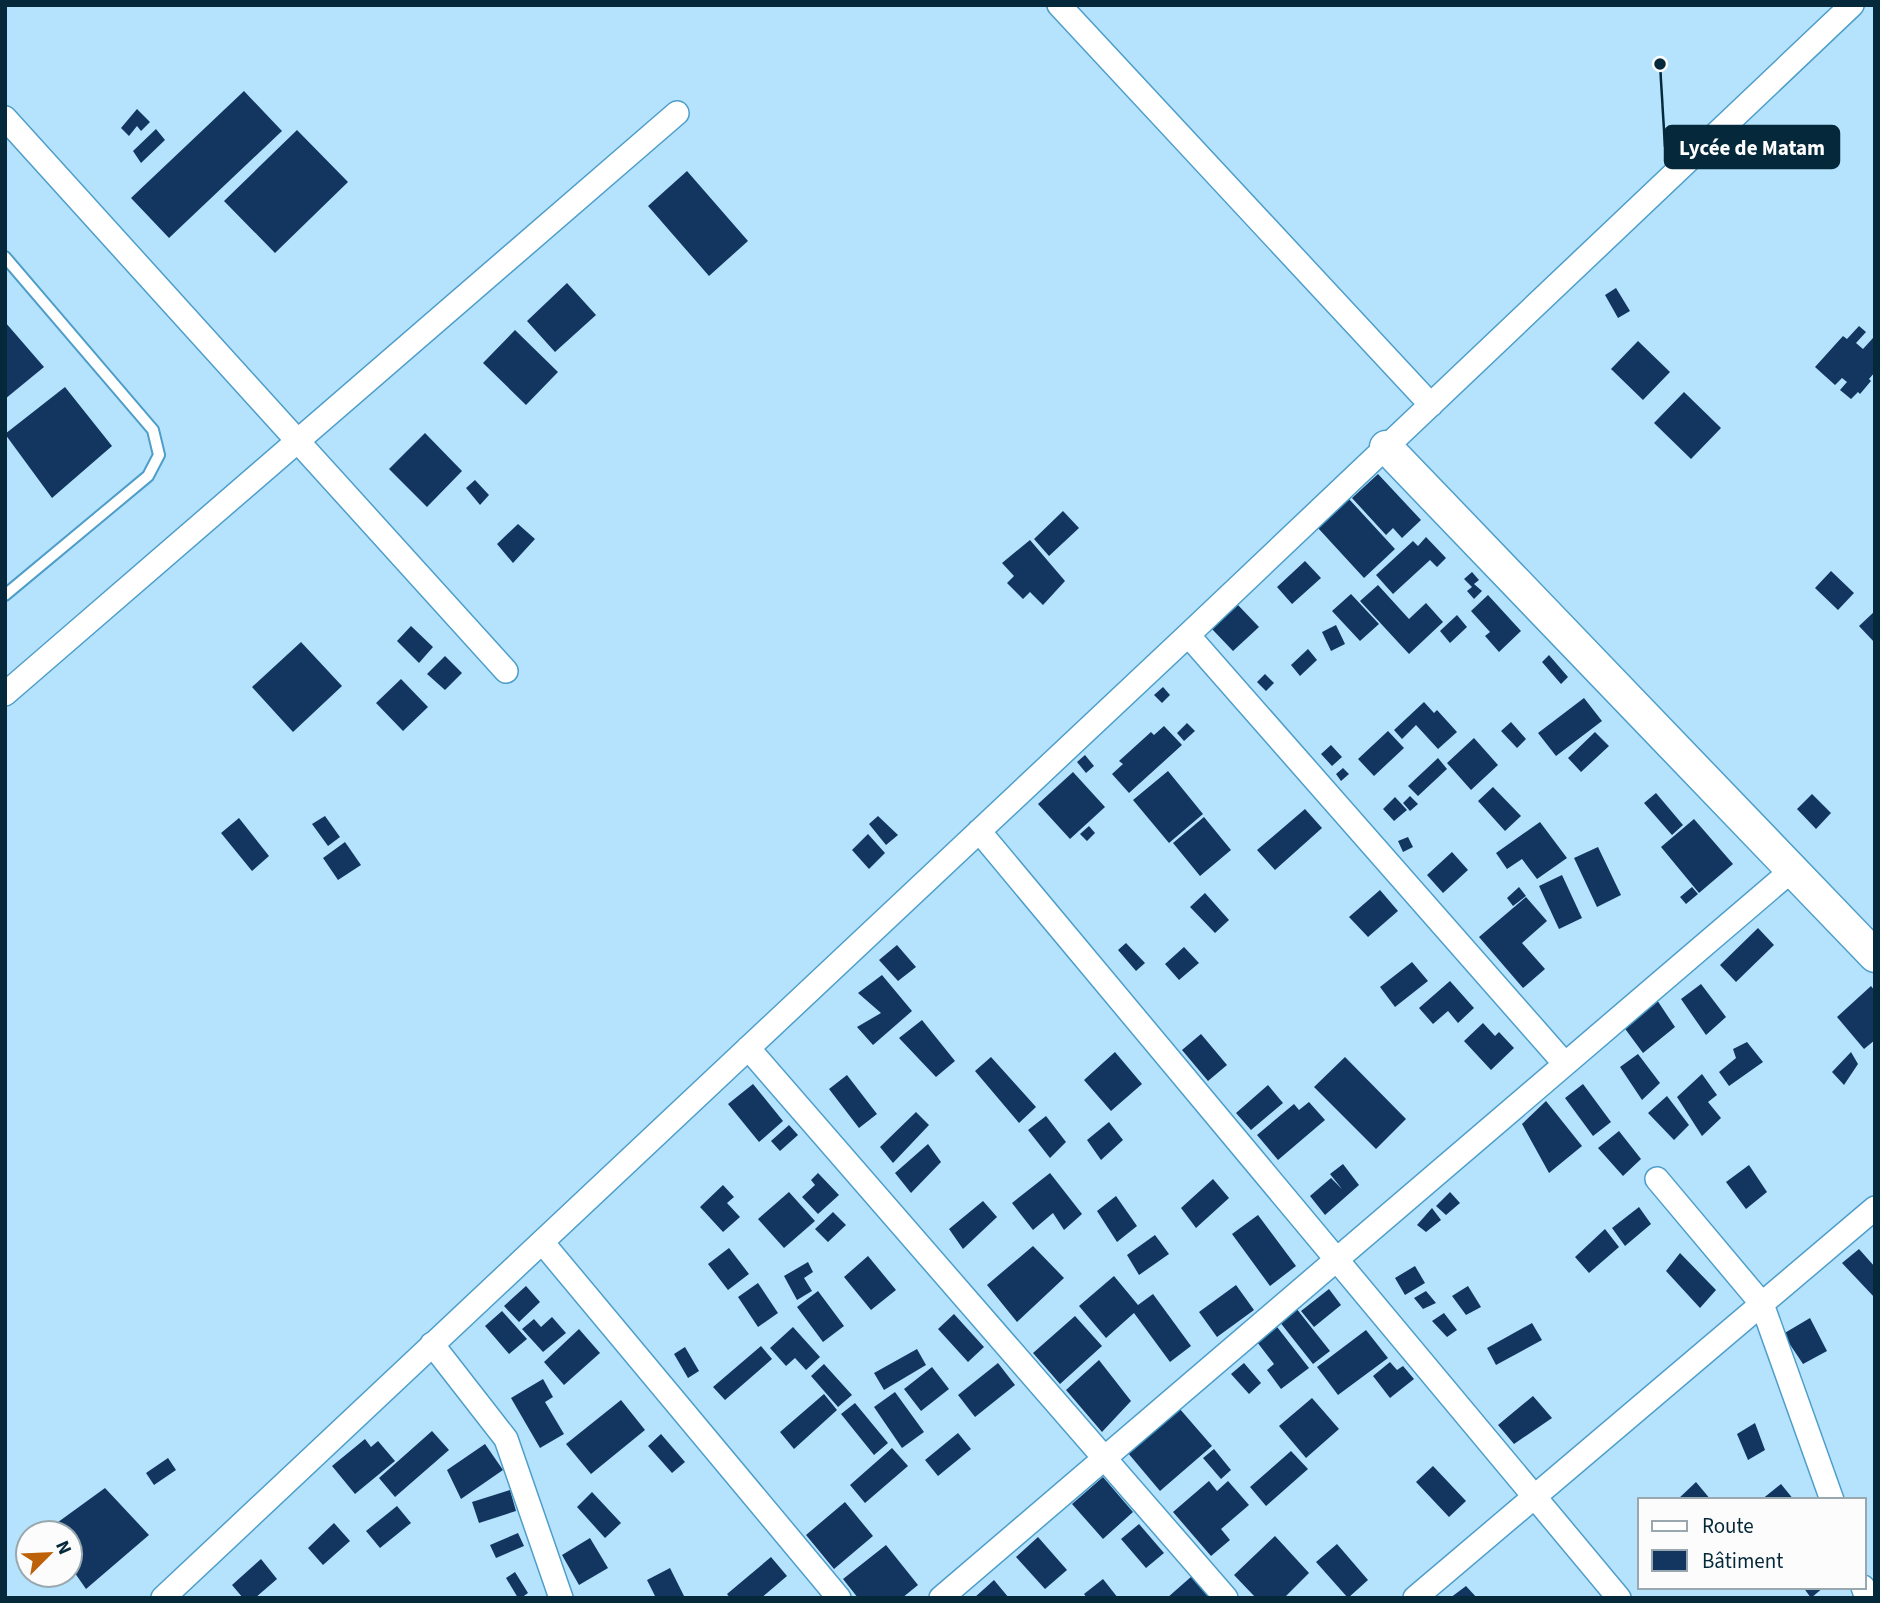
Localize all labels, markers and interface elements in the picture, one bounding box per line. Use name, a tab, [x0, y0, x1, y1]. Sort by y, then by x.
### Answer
callout: Lycée de Matam	[1665, 126, 1839, 168]
text: Lycée de Matam	[1679, 133, 1825, 163]
legend	[1638, 1498, 1866, 1589]
text: Route	[1702, 1511, 1754, 1541]
north arrow	[14, 1519, 84, 1589]
text: N	[48, 1536, 78, 1559]
text: Bâtiment	[1702, 1546, 1783, 1576]

